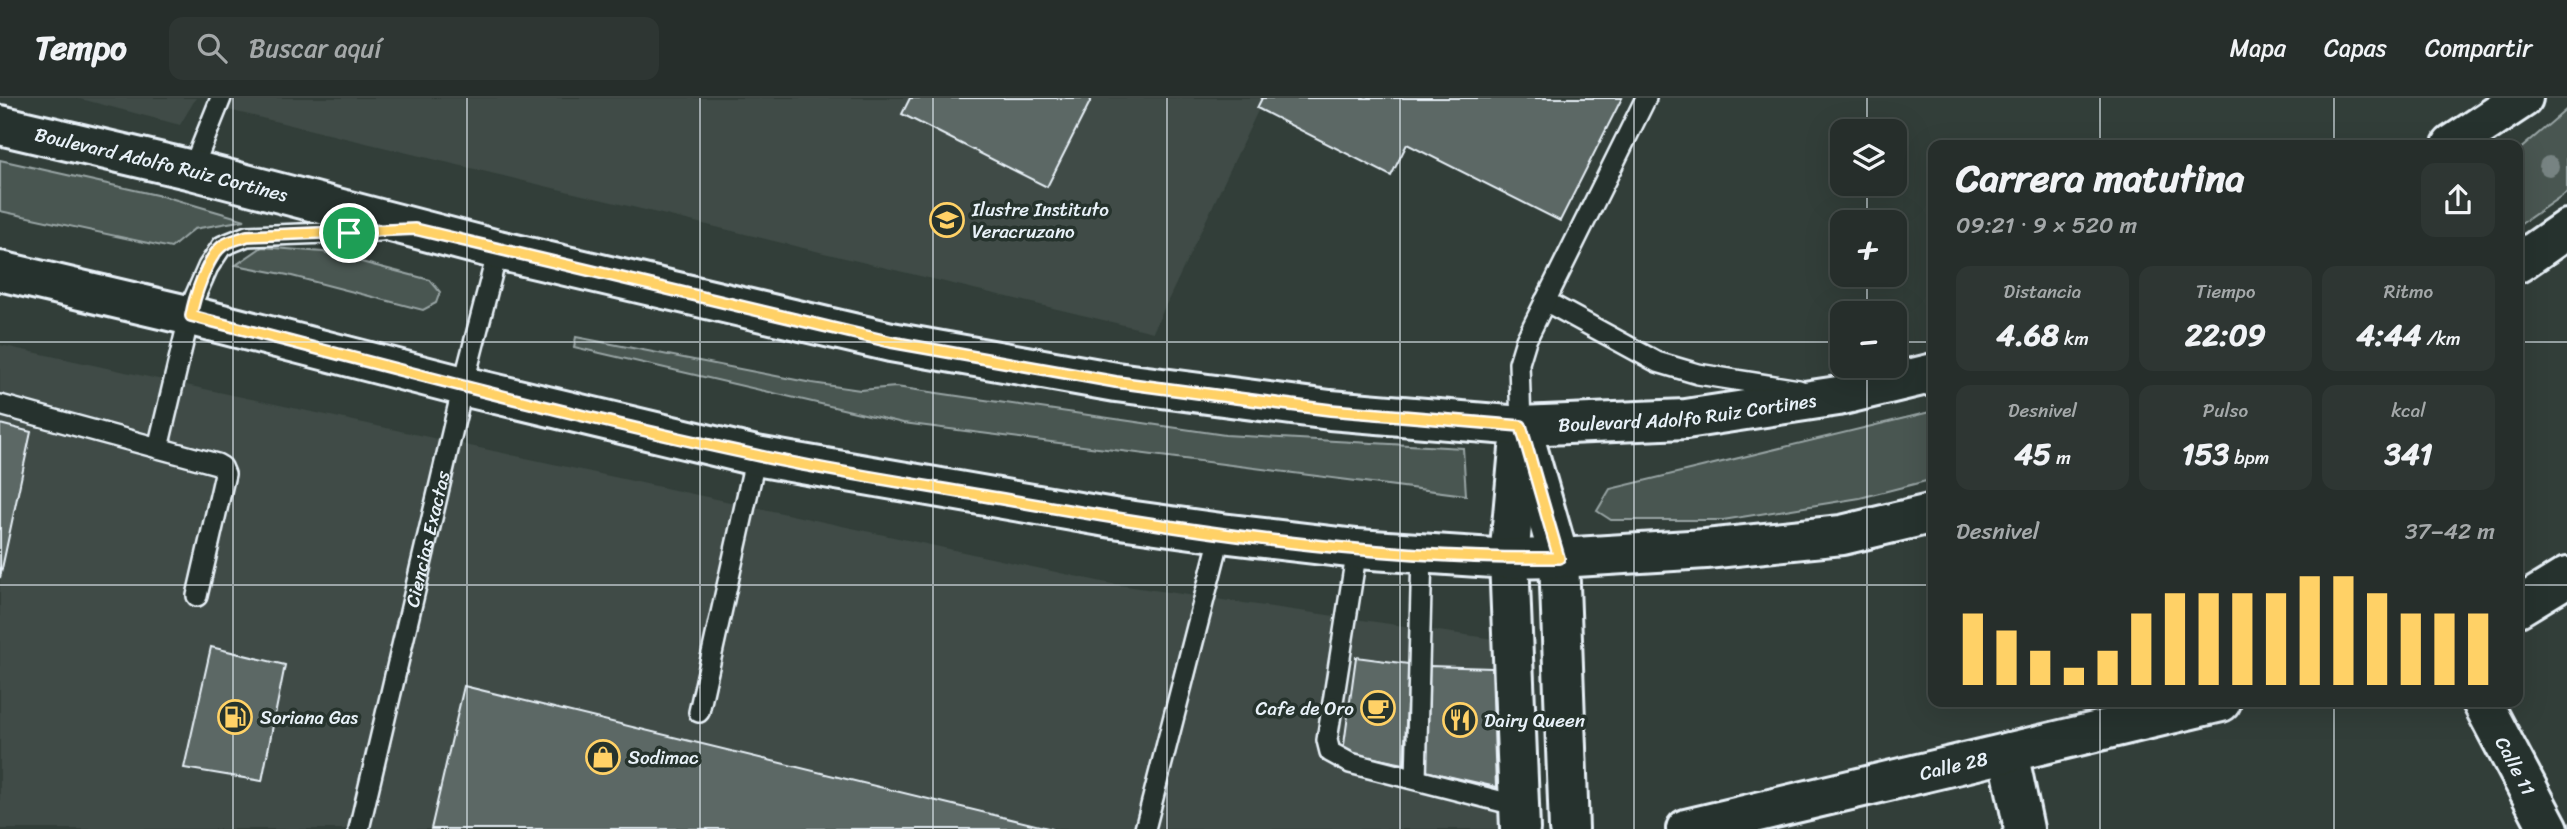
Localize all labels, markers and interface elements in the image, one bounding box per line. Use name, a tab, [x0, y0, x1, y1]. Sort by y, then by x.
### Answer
search box	[169, 17, 659, 80]
text: Tempo	[35, 19, 127, 77]
text: Buscar aquí	[249, 25, 381, 71]
text: Mapa	[2230, 27, 2286, 69]
text: Capas	[2324, 27, 2387, 69]
text: Compartir	[2425, 27, 2532, 69]
icon: search	[193, 29, 231, 67]
street label: Boulevard Adolfo Ruiz Cortines	[31, 118, 292, 211]
map controls	[1830, 119, 1907, 378]
button: layers	[1830, 119, 1907, 196]
text: Carrera matutina	[1956, 145, 2245, 212]
button: share	[2421, 163, 2495, 237]
place label: Ilustre Instituto Veracruzano	[971, 193, 1109, 248]
school or university icon: Ilustre Instituto Veracruzano	[928, 201, 966, 239]
pin	[319, 203, 379, 263]
text: 09:21 · 9 × 520 m	[1956, 205, 2137, 246]
button: +	[1830, 210, 1907, 287]
icon: arrive	[330, 214, 368, 252]
text: Distancia	[2004, 275, 2081, 308]
text: Tiempo	[2196, 275, 2255, 308]
text: Ritmo	[2384, 275, 2433, 308]
button: −	[1830, 301, 1907, 378]
text: 4.68	[1996, 308, 2059, 362]
text: 22:09	[2185, 308, 2266, 362]
text: 4:44	[2356, 308, 2422, 362]
text: km	[2059, 322, 2089, 355]
text: /km	[2422, 322, 2461, 355]
street label: Boulevard Adolfo Ruiz Cortines	[1557, 383, 1819, 441]
text: Desnivel	[2008, 394, 2077, 427]
text: Pulso	[2203, 394, 2248, 427]
text: kcal	[2391, 394, 2426, 427]
text: 45	[2014, 427, 2051, 481]
text: 153	[2182, 427, 2229, 481]
text: 341	[2384, 427, 2433, 481]
text: m	[2051, 441, 2071, 474]
text: bpm	[2229, 441, 2269, 474]
street label: Ciencias Exactas	[396, 467, 460, 611]
text: Desnivel	[1956, 511, 2039, 552]
text: 37–42 m	[2405, 511, 2495, 552]
cafe icon: Cafe de Oro	[1359, 689, 1397, 727]
place label: Cafe de Oro	[1256, 692, 1354, 725]
fuel station icon: Soriana Gas	[216, 698, 254, 736]
place label: Soriana Gas	[260, 701, 358, 734]
restaurant icon: Dairy Queen	[1441, 701, 1479, 739]
place label: Dairy Queen	[1484, 704, 1585, 737]
street label: Calle 11	[2486, 730, 2545, 802]
shop icon: Sodimac	[584, 738, 622, 776]
place label: Sodimac	[628, 741, 699, 774]
street label: Calle 28	[1916, 742, 1992, 790]

